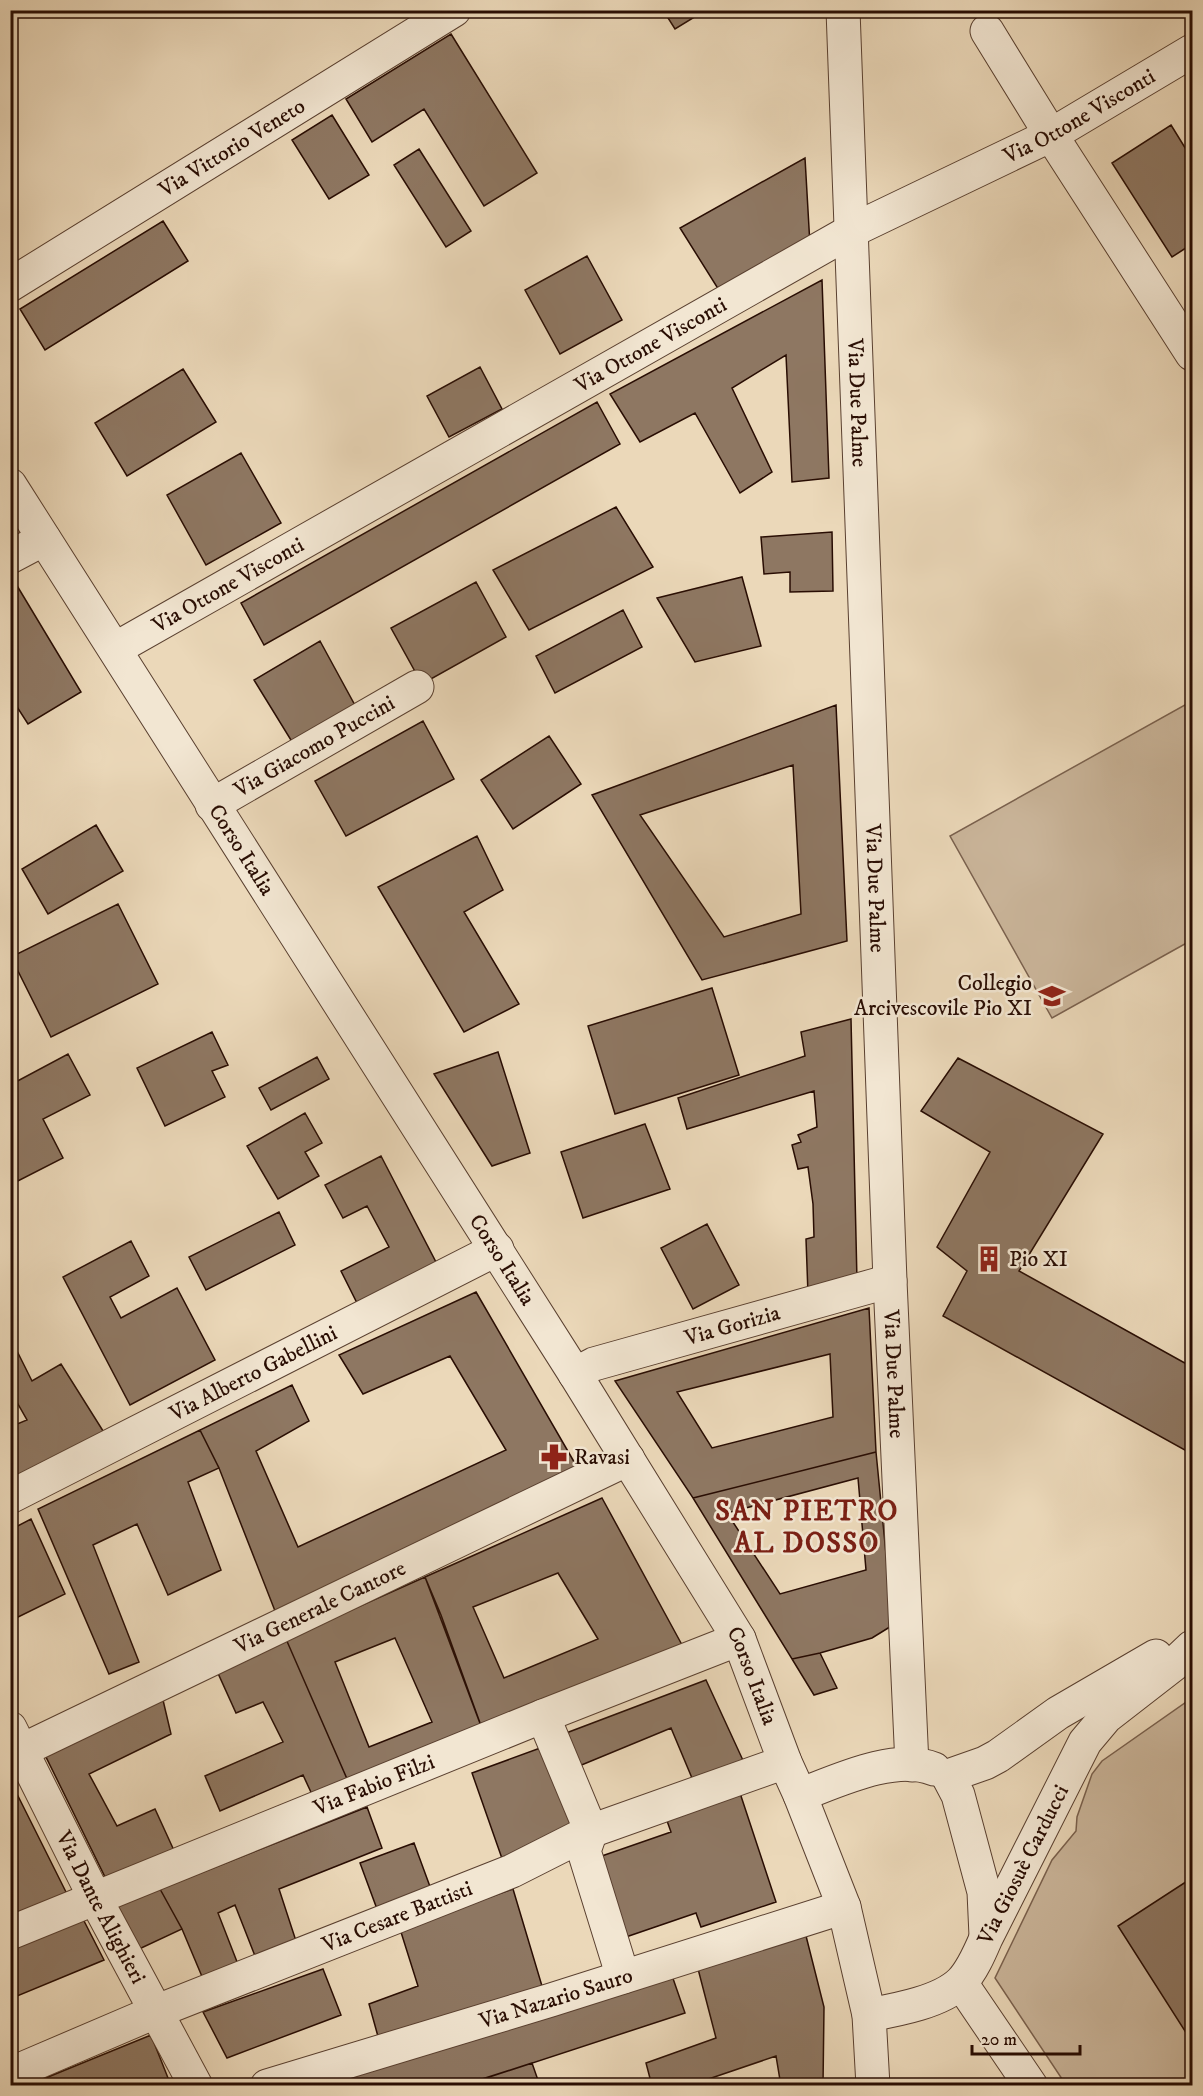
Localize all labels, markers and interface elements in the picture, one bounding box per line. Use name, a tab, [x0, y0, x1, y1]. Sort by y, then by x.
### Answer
street label: Via Ottone Visconti	[998, 63, 1160, 170]
street label: Via Vittorio Veneto	[153, 92, 310, 204]
street label: Via Ottone Visconti	[569, 291, 731, 399]
street label: Via Due Palme	[842, 337, 873, 468]
street label: Via Ottone Visconti	[146, 531, 309, 639]
street label: Via Giacomo Puccini	[228, 689, 400, 804]
street label: Corso Italia	[203, 799, 281, 901]
street label: Via Due Palme	[860, 823, 891, 953]
place label: Collegio Arcivescovile Pio XI	[854, 970, 1032, 1022]
school or university icon: Collegio Arcivescovile Pio XI	[1037, 981, 1067, 1011]
street label: Corso Italia	[463, 1209, 542, 1311]
building icon: Pio XI	[974, 1244, 1004, 1274]
place label: Pio XI	[1009, 1246, 1068, 1273]
street label: Via Gorizia	[680, 1299, 784, 1352]
street label: Via Due Palme	[878, 1308, 911, 1439]
street label: Via Alberto Gabellini	[164, 1319, 342, 1427]
pharmacy icon: Ravasi	[539, 1442, 569, 1472]
place label: Ravasi	[574, 1444, 630, 1471]
district label: SAN PIETRO AL DOSSO	[715, 1494, 899, 1561]
street label: Via Generale Cantore	[229, 1554, 410, 1660]
street label: Corso Italia	[721, 1621, 784, 1729]
street label: Via Fabio Filzi	[309, 1748, 438, 1822]
street label: Via Giosuè Carducci	[971, 1780, 1075, 1950]
street label: Via Dante Alighieri	[50, 1825, 152, 1988]
street label: Via Cesare Battisti	[317, 1875, 476, 1959]
street label: Via Nazario Sauro	[475, 1961, 636, 2035]
scale bar	[972, 2018, 1080, 2056]
text: 20 m	[981, 2029, 1017, 2051]

